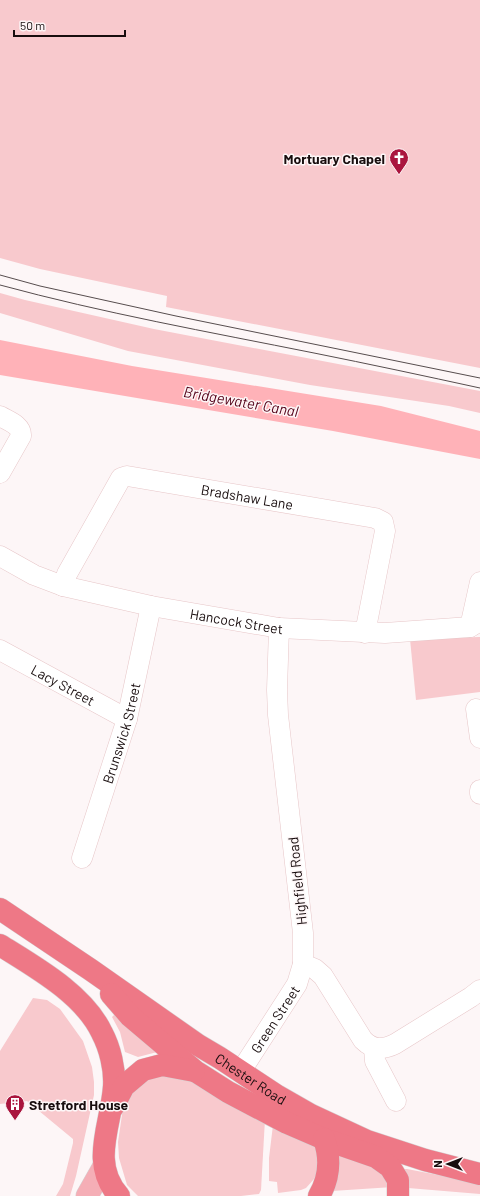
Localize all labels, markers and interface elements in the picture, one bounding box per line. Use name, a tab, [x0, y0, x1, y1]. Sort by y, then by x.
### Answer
scale bar	[14, 12, 125, 38]
text: 50 m	[20, 18, 45, 32]
church icon: Mortuary Chapel	[388, 147, 410, 175]
place label: Mortuary Chapel	[284, 150, 385, 167]
water label: Bridgewater Canal	[182, 382, 300, 420]
street label: Bradshaw Lane	[200, 480, 294, 512]
street label: Hancock Street	[189, 604, 283, 637]
street label: Lacy Street	[29, 660, 98, 709]
street label: Brunswick Street	[98, 681, 143, 786]
street label: Highfield Road	[284, 836, 310, 926]
street label: Green Street	[247, 982, 303, 1056]
street label: Chester Road	[212, 1049, 290, 1108]
building icon: Stretford House	[4, 1093, 26, 1121]
place label: Stretford House	[29, 1096, 129, 1113]
north arrow	[428, 1144, 468, 1184]
text: N	[431, 1160, 444, 1168]

